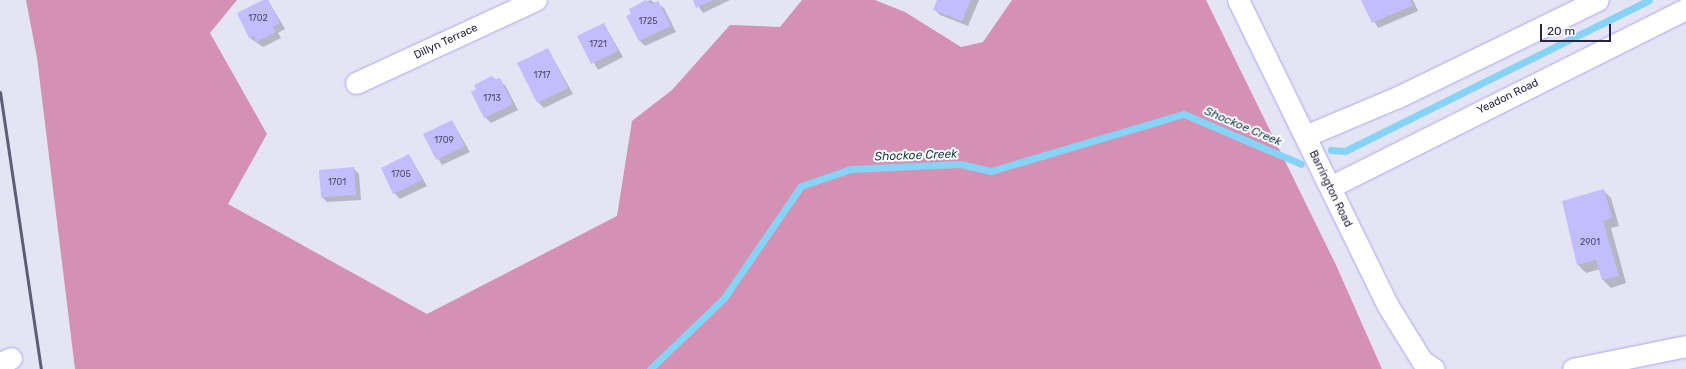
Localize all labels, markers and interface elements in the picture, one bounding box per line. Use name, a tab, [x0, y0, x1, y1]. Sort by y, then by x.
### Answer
house number: 1702	[248, 13, 268, 23]
house number: 1725	[638, 16, 658, 26]
scale bar	[1542, 16, 1613, 42]
street label: Dillyn Terrace	[412, 21, 480, 63]
text: 20 m	[1547, 24, 1575, 38]
house number: 1721	[589, 39, 607, 49]
house number: 1717	[534, 70, 550, 80]
street label: Yeadon Road	[1475, 76, 1541, 118]
house number: 1713	[483, 93, 501, 103]
water label: Shockoe Creek	[1202, 104, 1284, 150]
house number: 1709	[434, 135, 454, 145]
water label: Shockoe Creek	[874, 147, 958, 165]
street label: Barrington Road	[1306, 148, 1354, 230]
house number: 1705	[391, 169, 411, 179]
house number: 1701	[328, 177, 346, 187]
house number: 2901	[1580, 237, 1600, 247]

